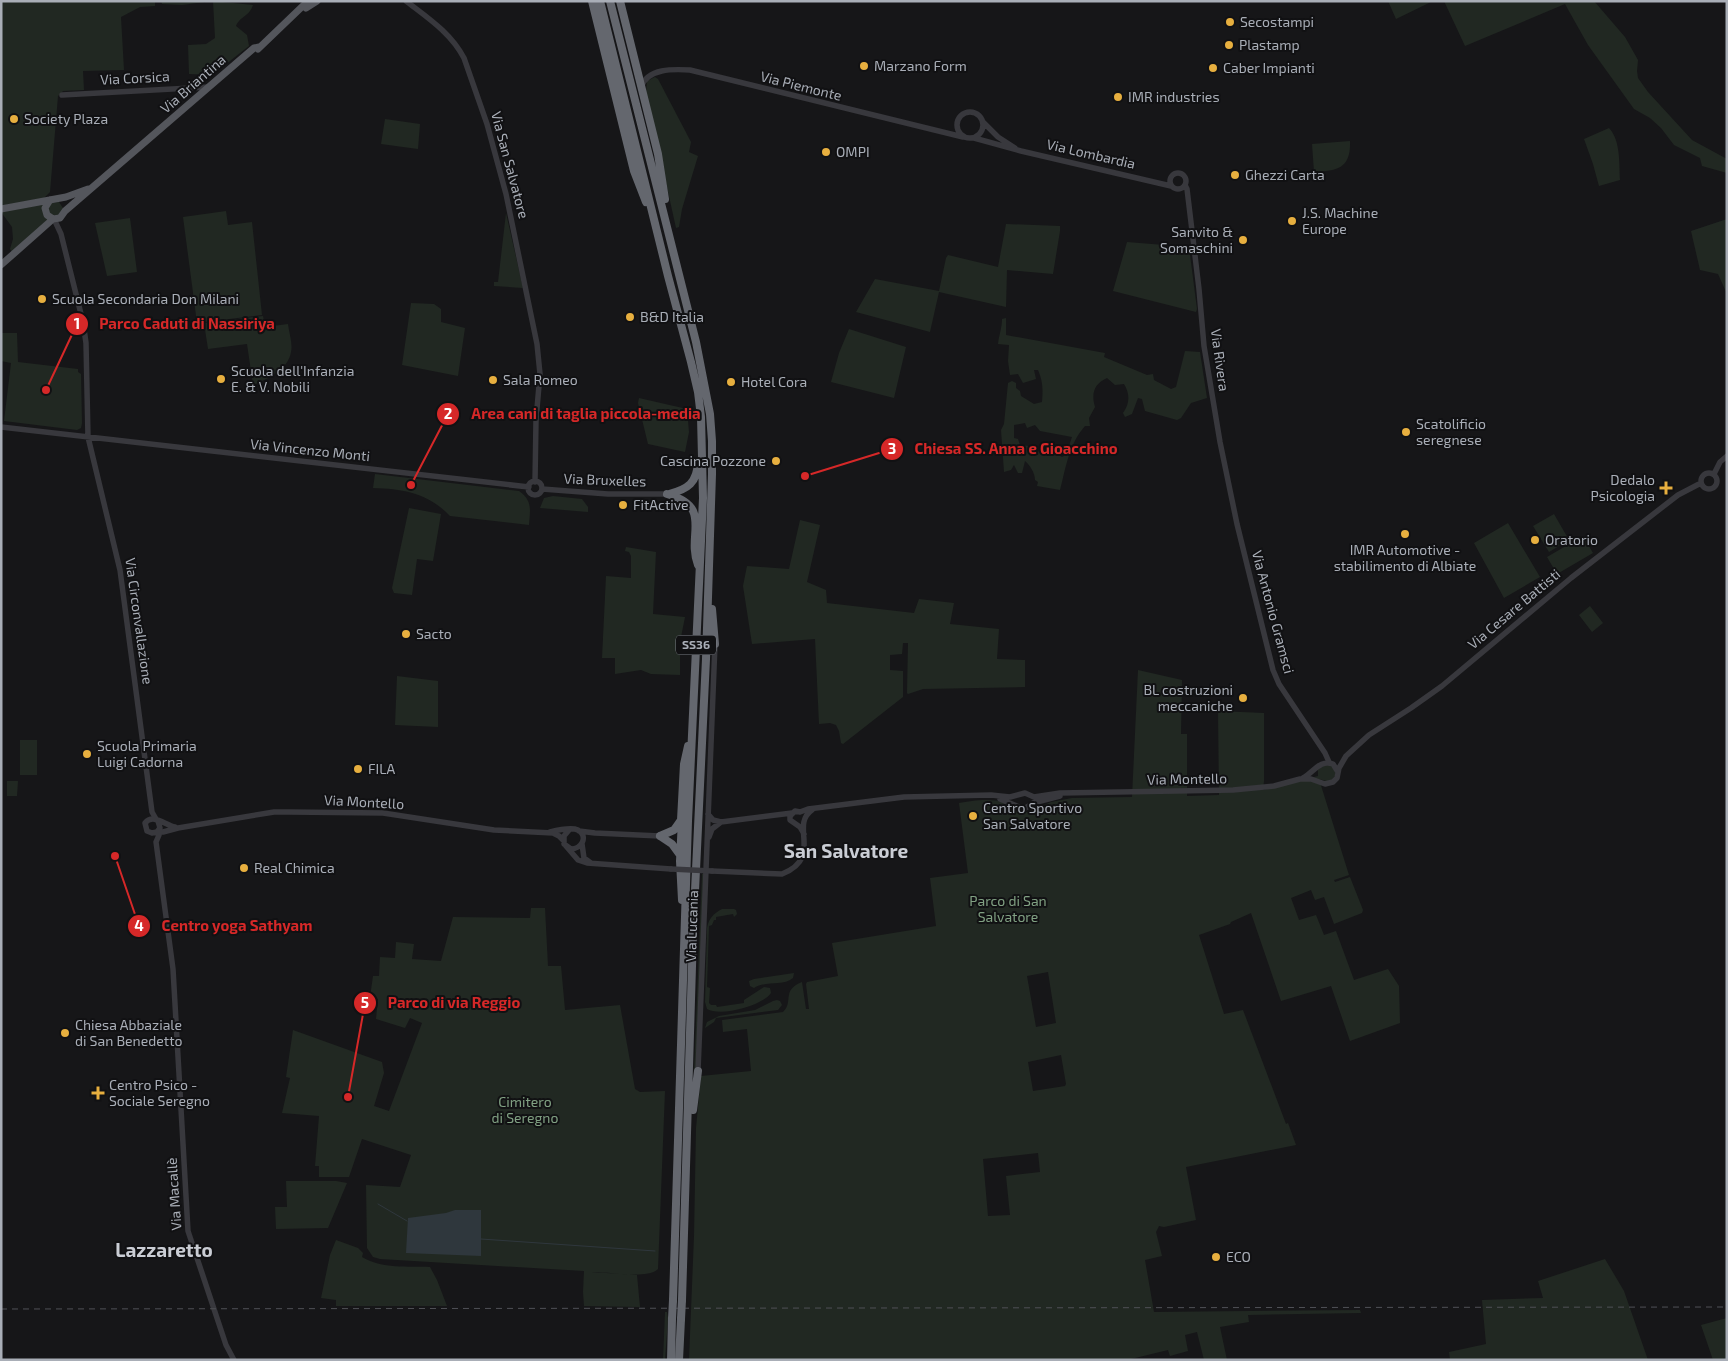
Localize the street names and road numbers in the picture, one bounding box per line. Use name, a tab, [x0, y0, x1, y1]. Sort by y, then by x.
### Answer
street label: Via Briantina	[157, 51, 229, 117]
street label: Via Corsica	[100, 67, 170, 88]
street label: Via Piemonte	[759, 67, 844, 104]
street label: Via San Salvatore	[488, 109, 533, 220]
street label: Via Lombardia	[1045, 135, 1137, 172]
street label: Via Rivera	[1208, 328, 1233, 392]
street label: Via Vincenzo Monti	[249, 435, 371, 464]
street label: Via Bruxelles	[563, 470, 647, 489]
street label: Via Antonio Gramsci	[1249, 548, 1298, 675]
street label: Via Circonvallazione	[122, 556, 157, 685]
street label: Via Cesare Battisti	[1464, 565, 1563, 652]
road number: SS36	[676, 636, 716, 654]
street label: Via Montello	[1147, 769, 1227, 788]
street label: Via Montello	[323, 791, 405, 812]
street label: Via Lucania	[682, 890, 701, 962]
street label: Via Macallè	[162, 1157, 185, 1231]

